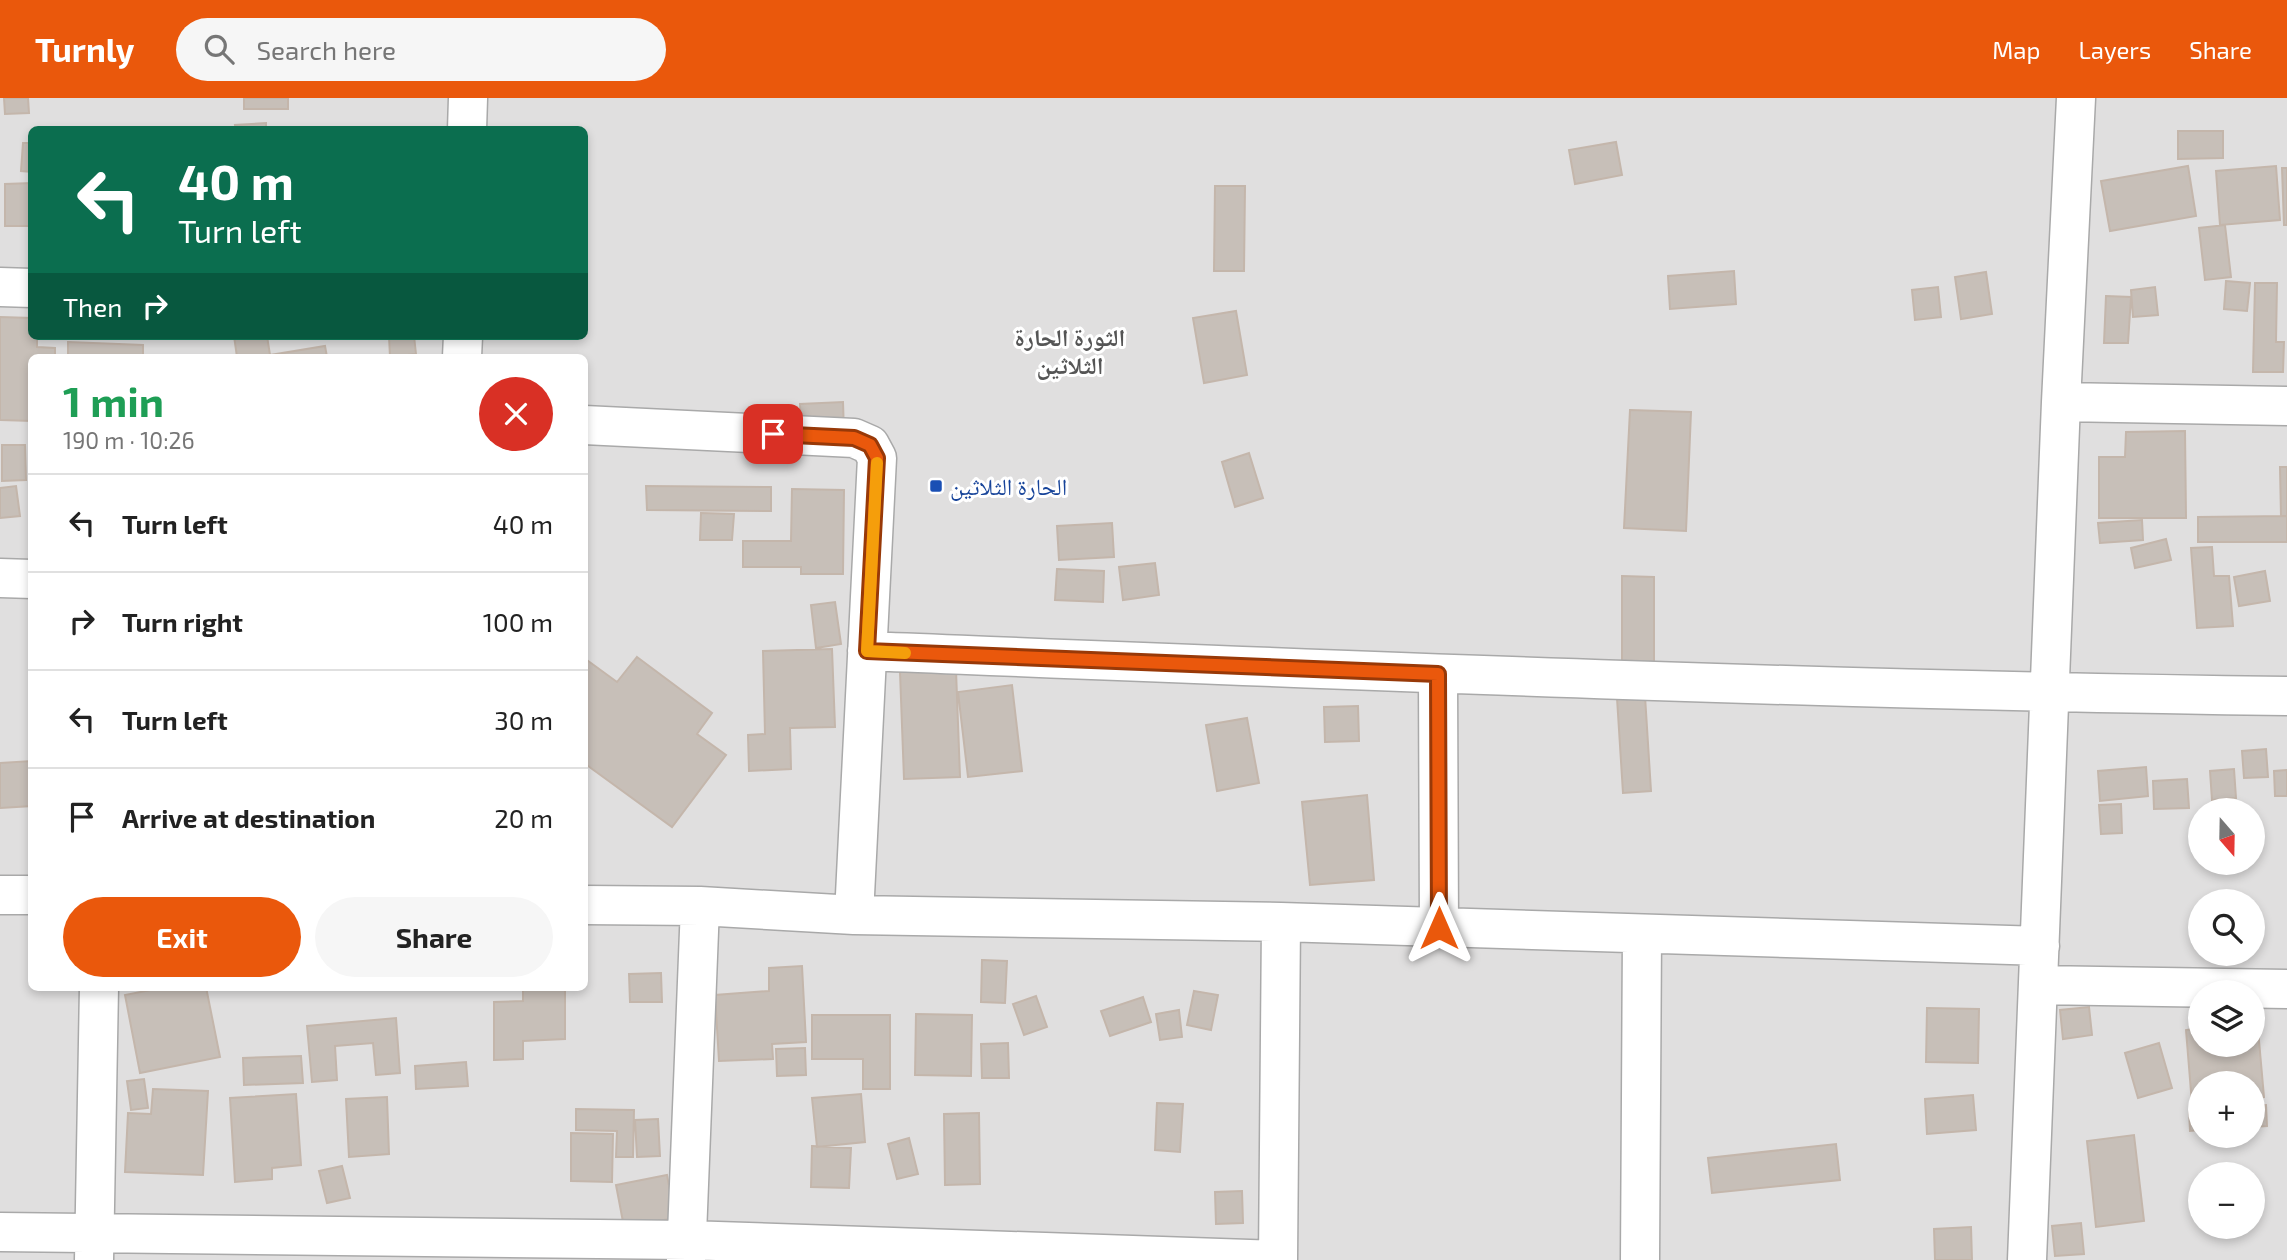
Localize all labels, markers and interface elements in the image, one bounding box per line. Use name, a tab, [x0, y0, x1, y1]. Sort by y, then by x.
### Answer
search box	[176, 18, 666, 81]
text: Turnly	[35, 29, 134, 69]
icon: search	[200, 30, 238, 68]
text: Search here	[256, 34, 396, 65]
text: Map	[1992, 35, 2040, 64]
text: Layers	[2078, 35, 2151, 64]
text: Share	[2189, 35, 2252, 64]
text: 40 m	[178, 151, 294, 210]
icon: left	[63, 154, 154, 245]
text: Turn left	[178, 211, 302, 249]
icon: right	[136, 287, 174, 325]
text: Then	[63, 291, 122, 322]
district label: الثورة الحارة الثلاثين	[1015, 322, 1125, 380]
text: 1 min	[63, 375, 164, 425]
button: close	[479, 377, 553, 451]
pin	[743, 404, 803, 464]
icon: arrive	[754, 415, 792, 453]
text: 190 m · 10:26	[63, 426, 195, 454]
place label: الحارة الثلاثين	[950, 472, 1067, 501]
marker: الحارة الثلاثين	[928, 478, 944, 494]
icon: left	[63, 504, 101, 542]
text: Turn left	[122, 508, 228, 539]
text: 40 m	[493, 508, 553, 539]
icon: right	[63, 602, 101, 640]
text: Turn right	[122, 606, 243, 637]
text: 100 m	[483, 606, 553, 637]
icon: left	[63, 700, 101, 738]
text: Turn left	[122, 704, 228, 735]
text: 30 m	[494, 704, 553, 735]
icon: arrive	[63, 798, 101, 836]
north arrow	[2188, 798, 2264, 875]
map controls	[2188, 798, 2265, 1239]
text: Arrive at destination	[122, 802, 375, 833]
text: 20 m	[494, 802, 553, 833]
button: search	[2188, 889, 2265, 966]
position arrow	[1402, 891, 1476, 965]
button: Exit	[63, 897, 301, 977]
button: Share	[315, 897, 553, 977]
button: layers	[2188, 980, 2265, 1057]
button: +	[2188, 1071, 2265, 1148]
button: −	[2188, 1162, 2265, 1239]

